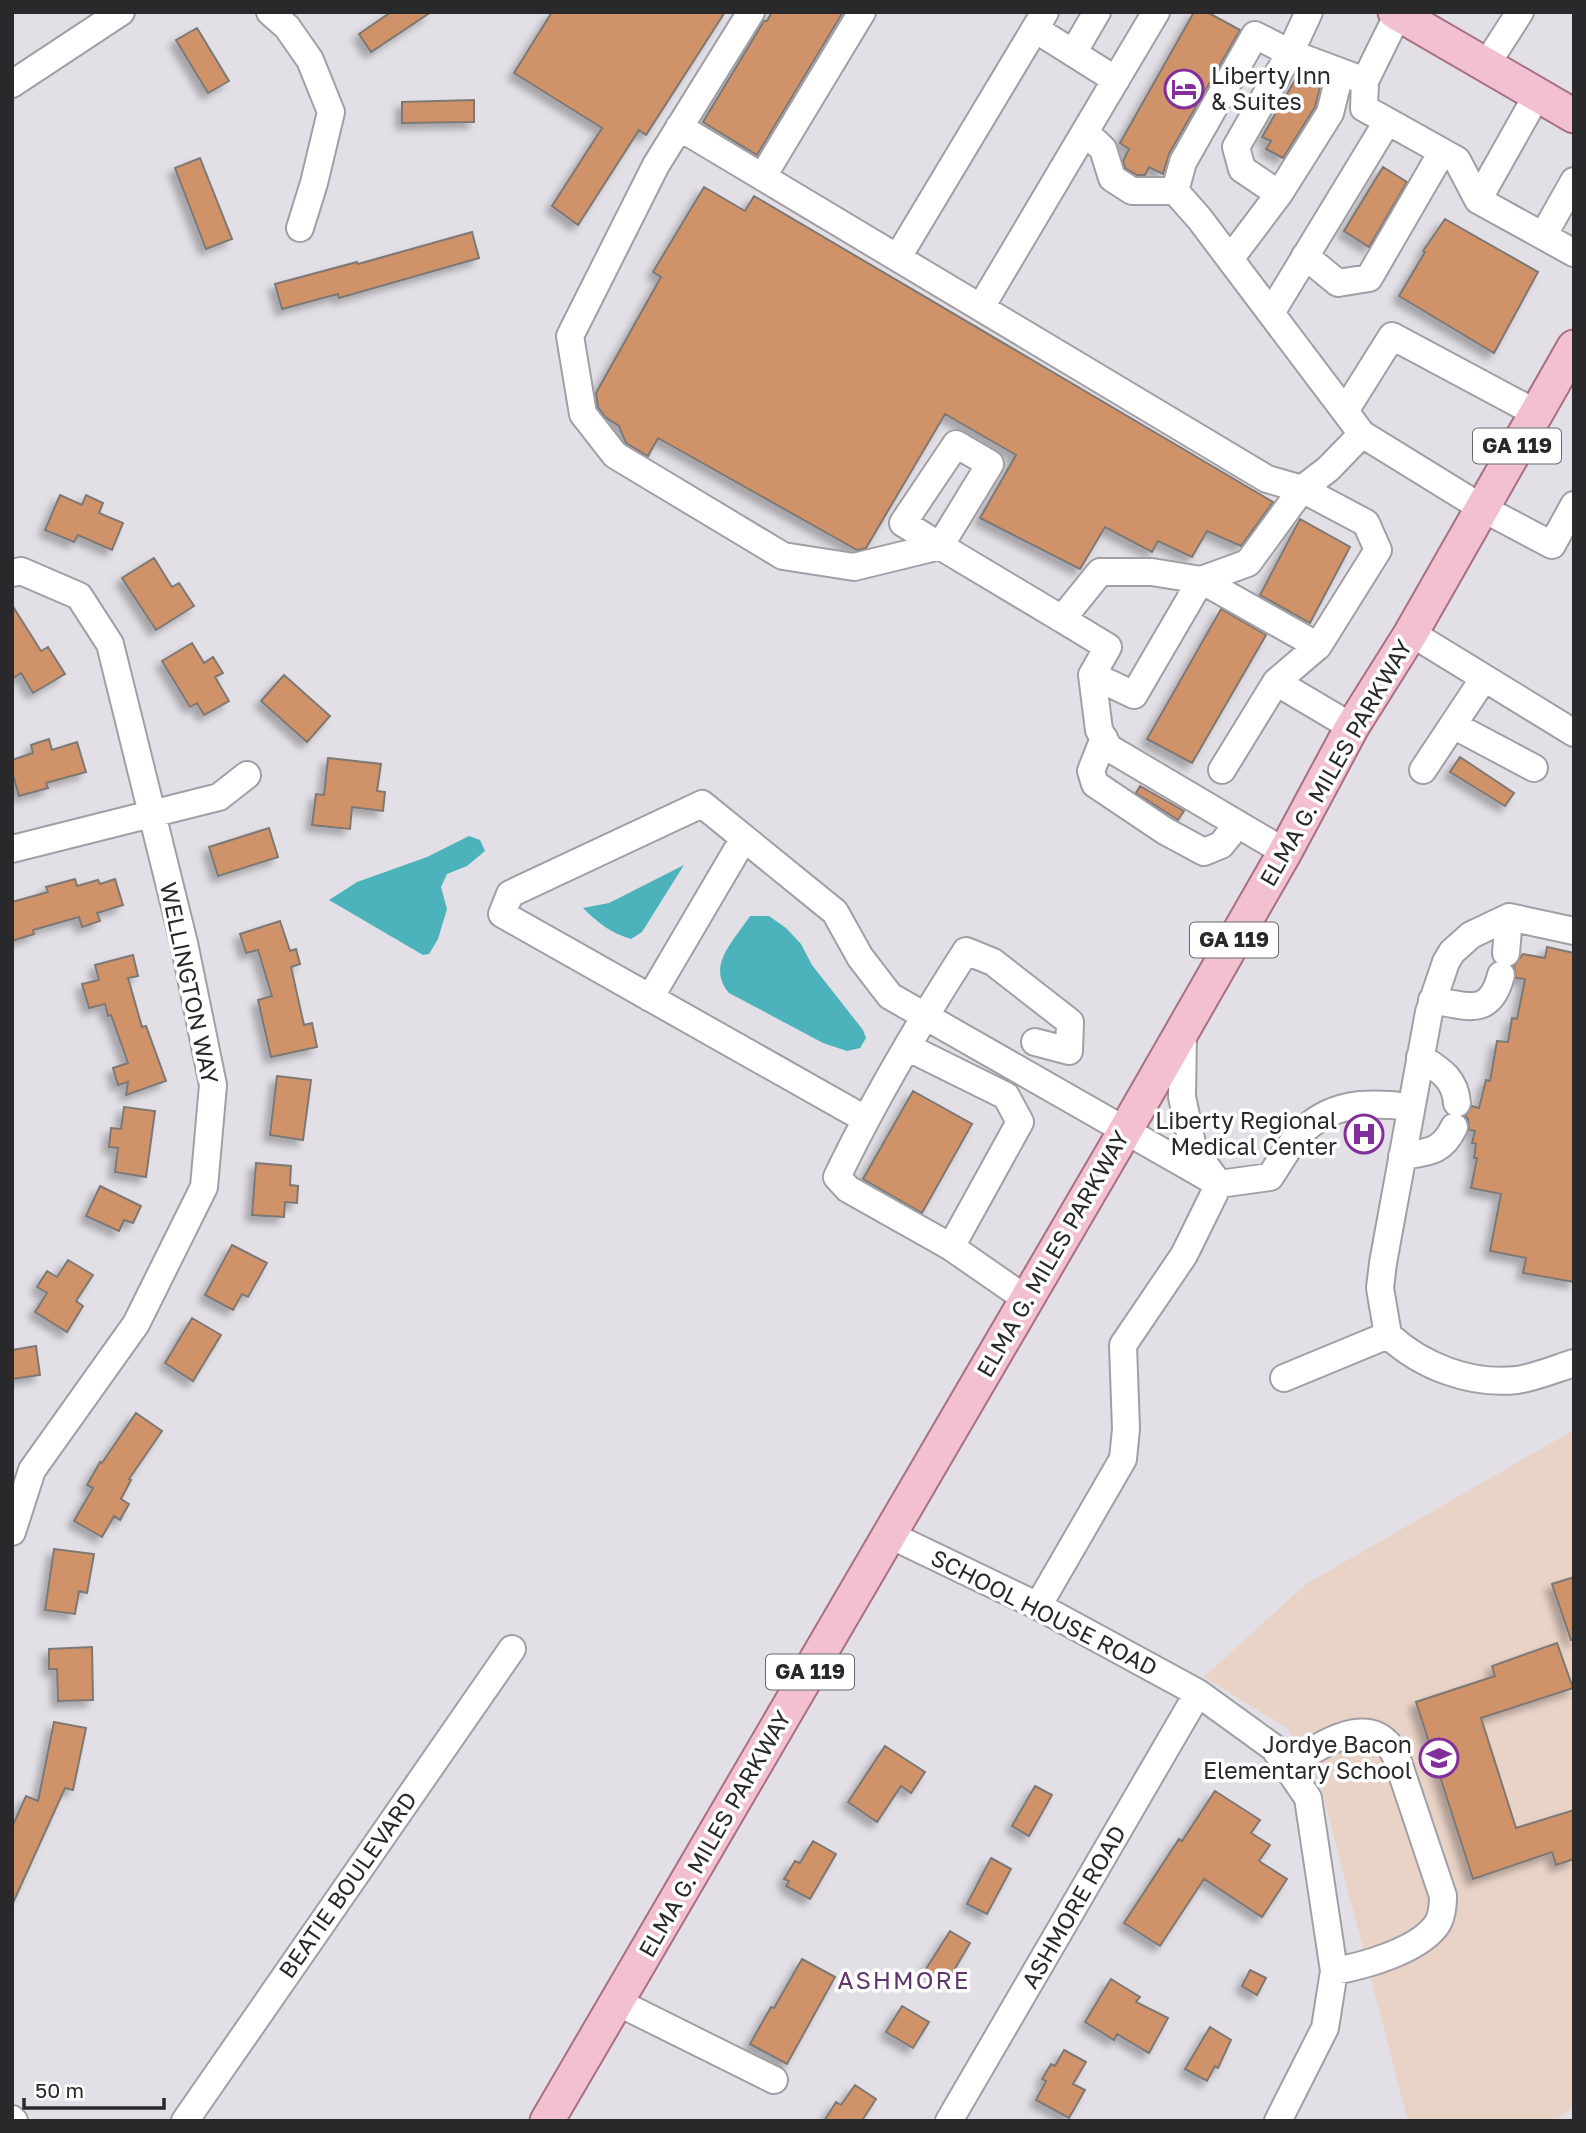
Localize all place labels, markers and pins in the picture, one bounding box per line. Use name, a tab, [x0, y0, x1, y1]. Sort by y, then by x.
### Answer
place label: Liberty Inn & Suites	[1211, 61, 1331, 115]
hotel icon: Liberty Inn & Suites	[1163, 68, 1205, 110]
place label: Liberty Regional Medical Center	[1155, 1106, 1337, 1160]
hospital icon: Liberty Regional Medical Center	[1343, 1113, 1385, 1155]
place label: Jordye Bacon Elementary School	[1203, 1730, 1412, 1784]
school or university icon: Jordye Bacon Elementary School	[1418, 1737, 1460, 1779]

